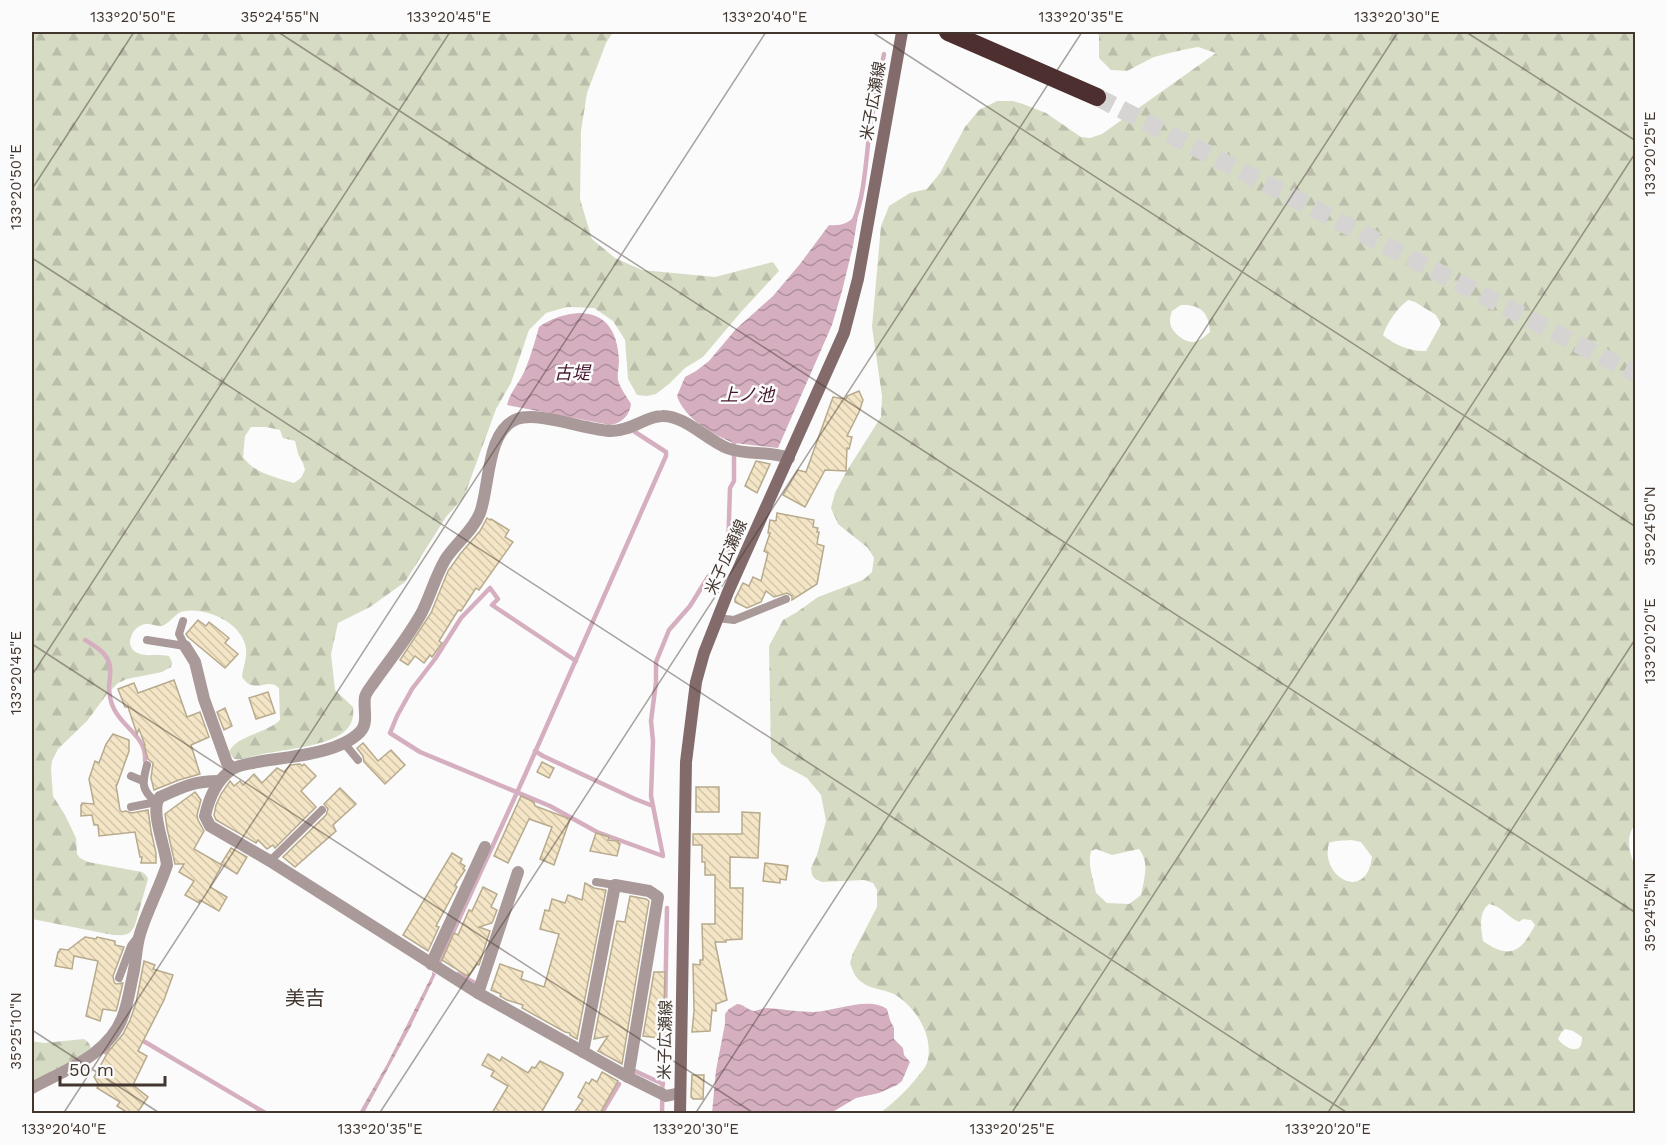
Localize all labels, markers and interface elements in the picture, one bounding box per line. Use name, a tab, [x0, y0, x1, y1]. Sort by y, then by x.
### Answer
text: 133°20'50"E	[90, 8, 176, 26]
text: 35°24'55"N	[240, 8, 320, 26]
text: 133°20'45"E	[407, 8, 491, 26]
text: 133°20'40"E	[723, 8, 807, 26]
text: 133°20'35"E	[1039, 8, 1123, 26]
text: 133°20'30"E	[1354, 8, 1440, 26]
street label: 米子広瀬線	[857, 60, 889, 142]
text: 133°20'25"E	[1641, 112, 1659, 196]
text: 133°20'50"E	[7, 144, 25, 230]
water label: 古堤	[554, 362, 592, 383]
water label: 上ノ池	[720, 384, 776, 405]
text: 35°24'50"N	[1641, 486, 1659, 566]
street label: 米子広瀬線	[701, 517, 751, 597]
text: 133°20'20"E	[1641, 598, 1659, 684]
text: 133°20'45"E	[7, 631, 25, 715]
text: 35°24'55"N	[1641, 872, 1659, 952]
district label: 美吉	[285, 986, 325, 1010]
text: 35°25'10"N	[7, 992, 25, 1070]
street label: 米子広瀬線	[655, 1000, 675, 1080]
scale bar	[60, 1049, 165, 1087]
text: 50 m	[69, 1059, 114, 1080]
text: 133°20'40"E	[22, 1120, 106, 1138]
text: 133°20'35"E	[338, 1120, 422, 1138]
text: 133°20'30"E	[653, 1120, 739, 1138]
text: 133°20'25"E	[970, 1120, 1054, 1138]
text: 133°20'20"E	[1285, 1120, 1371, 1138]

